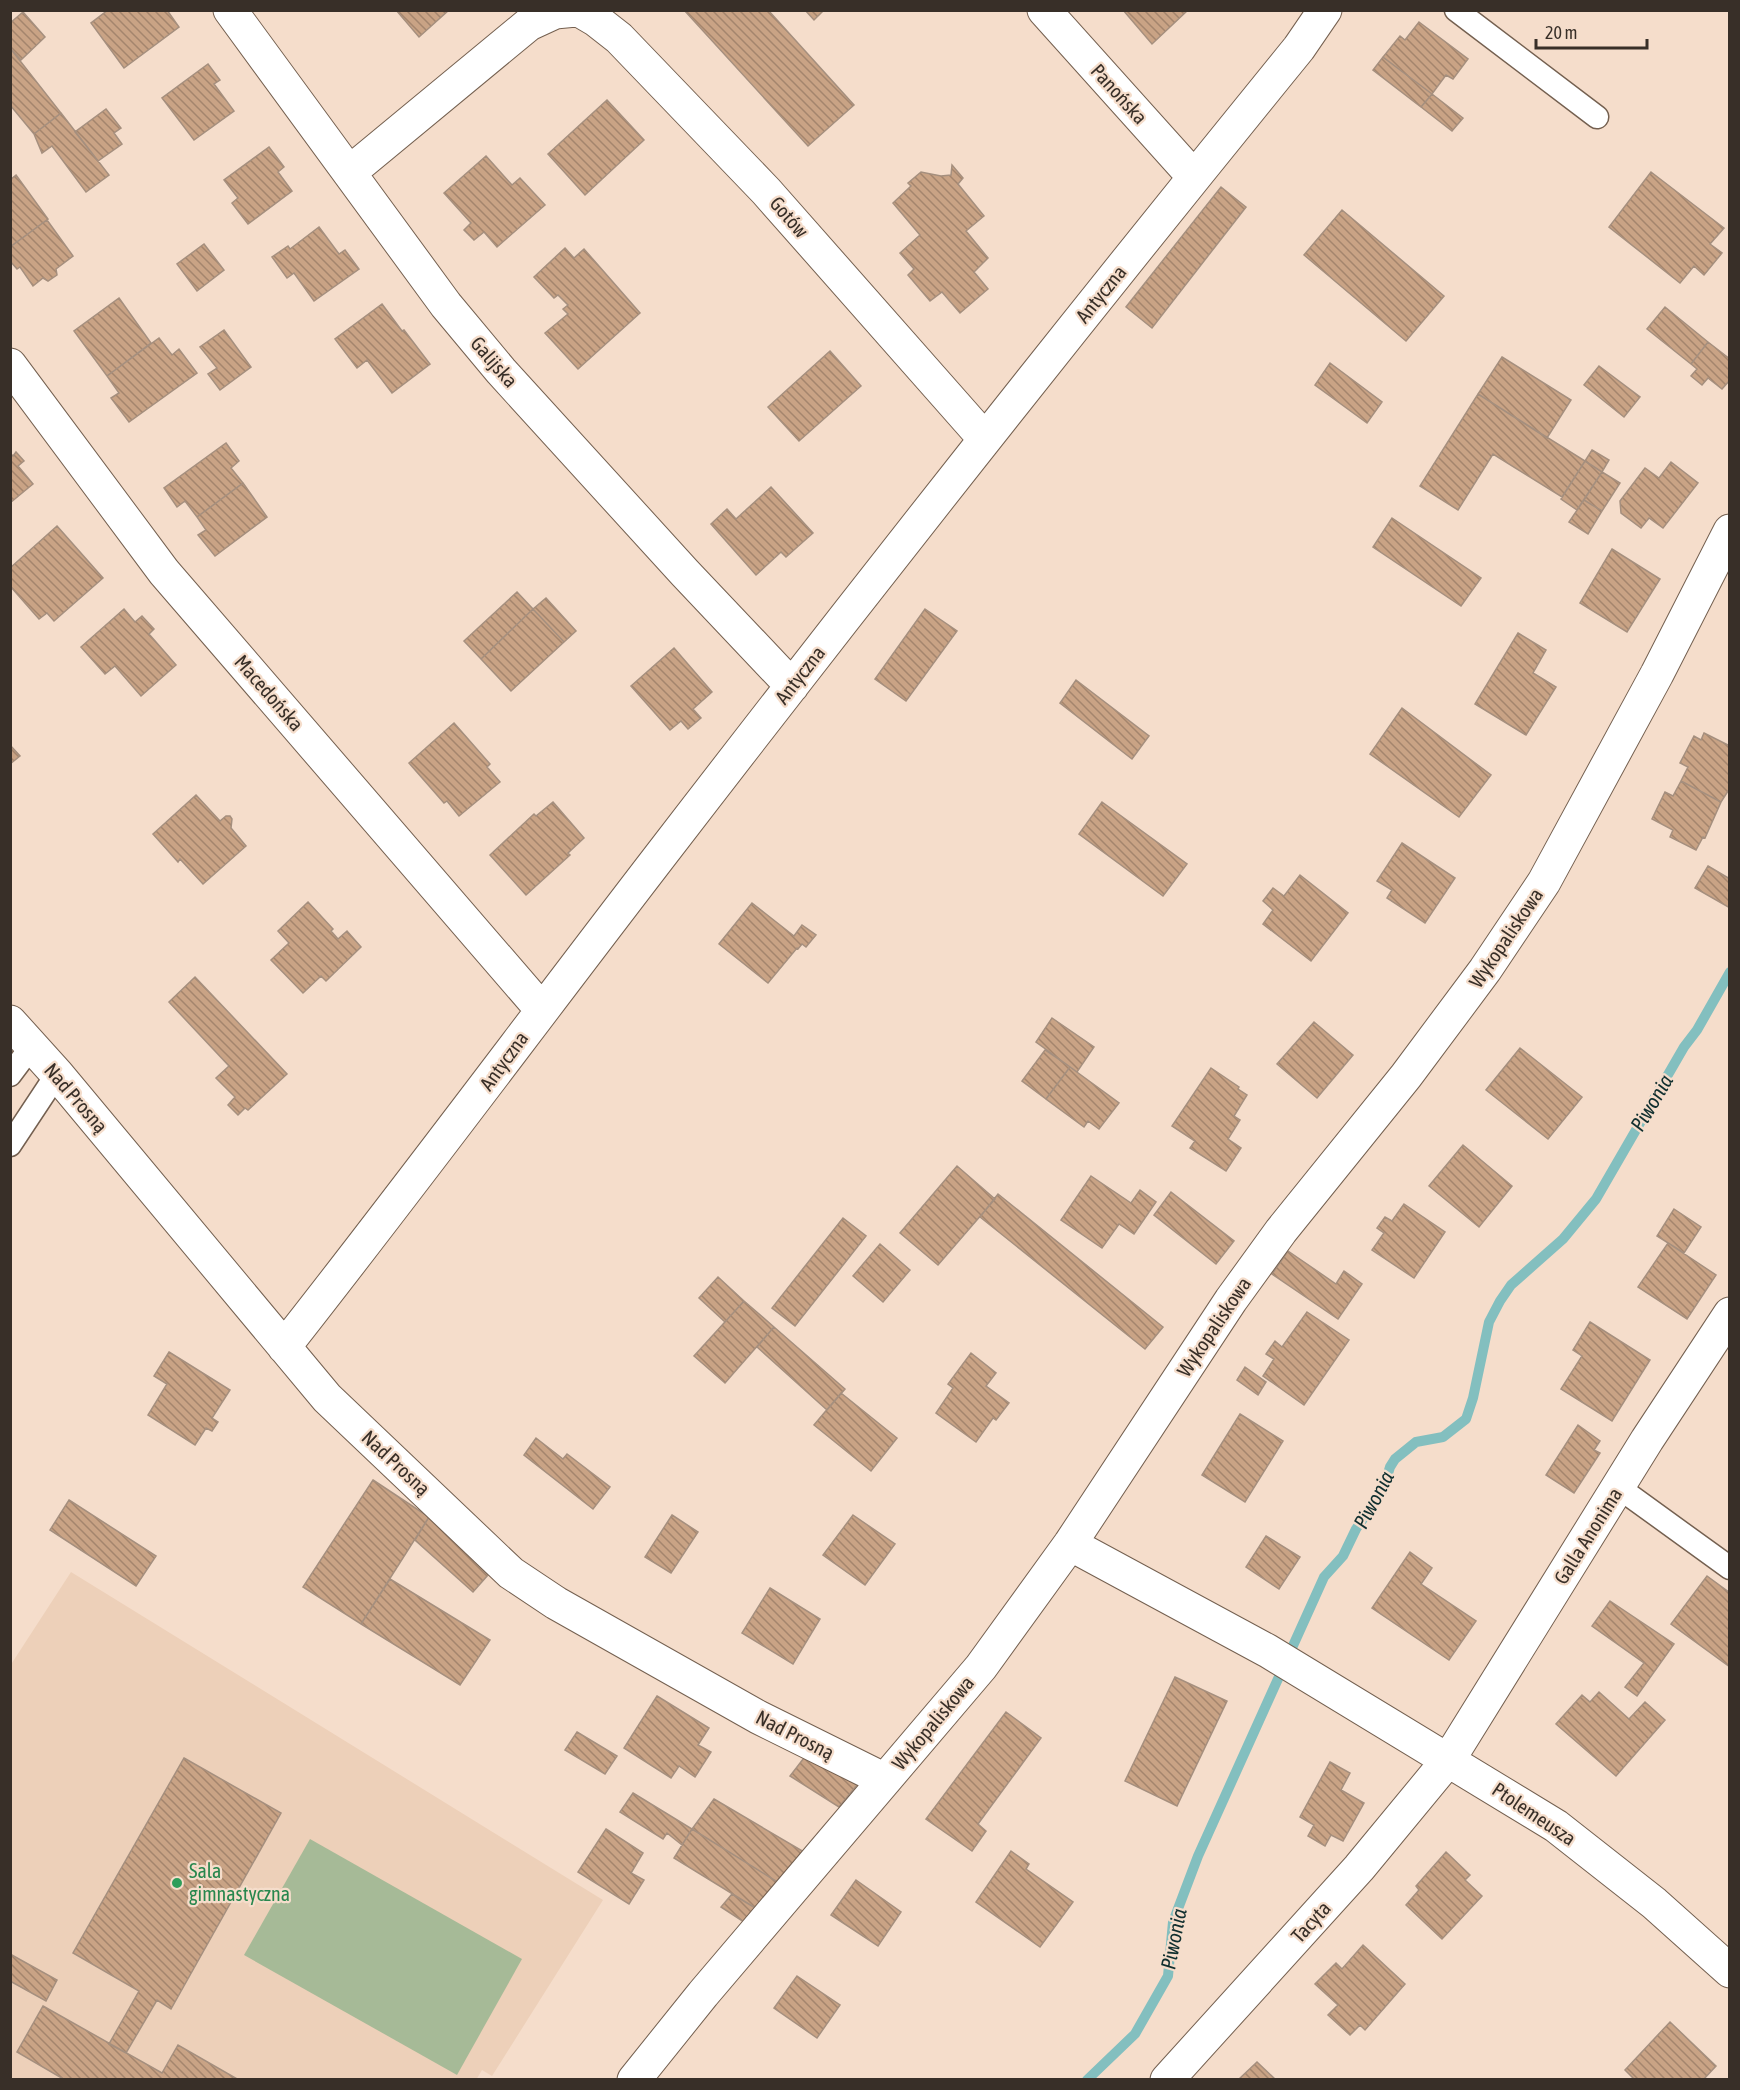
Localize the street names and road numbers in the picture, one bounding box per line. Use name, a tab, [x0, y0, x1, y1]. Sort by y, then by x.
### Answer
street label: Panońska	[1087, 59, 1152, 128]
street label: Gotów	[765, 192, 813, 242]
street label: Antyczna	[1071, 260, 1131, 327]
street label: Galijska	[466, 332, 523, 392]
street label: Antyczna	[770, 641, 829, 708]
street label: Macedońska	[230, 650, 309, 735]
street label: Wykopaliskowa	[1464, 884, 1547, 992]
street label: Antyczna	[475, 1027, 533, 1095]
street label: Nad Prosną	[40, 1058, 113, 1137]
street label: Wykopaliskowa	[1172, 1273, 1255, 1381]
street label: Nad Prosną	[358, 1425, 435, 1500]
street label: Galla Anonima	[1549, 1483, 1626, 1588]
street label: Wykopaliskowa	[887, 1671, 978, 1774]
street label: Nad Prosną	[752, 1705, 838, 1764]
street label: Ptolemeusza	[1488, 1777, 1580, 1850]
street label: Tacyta	[1286, 1896, 1335, 1947]

